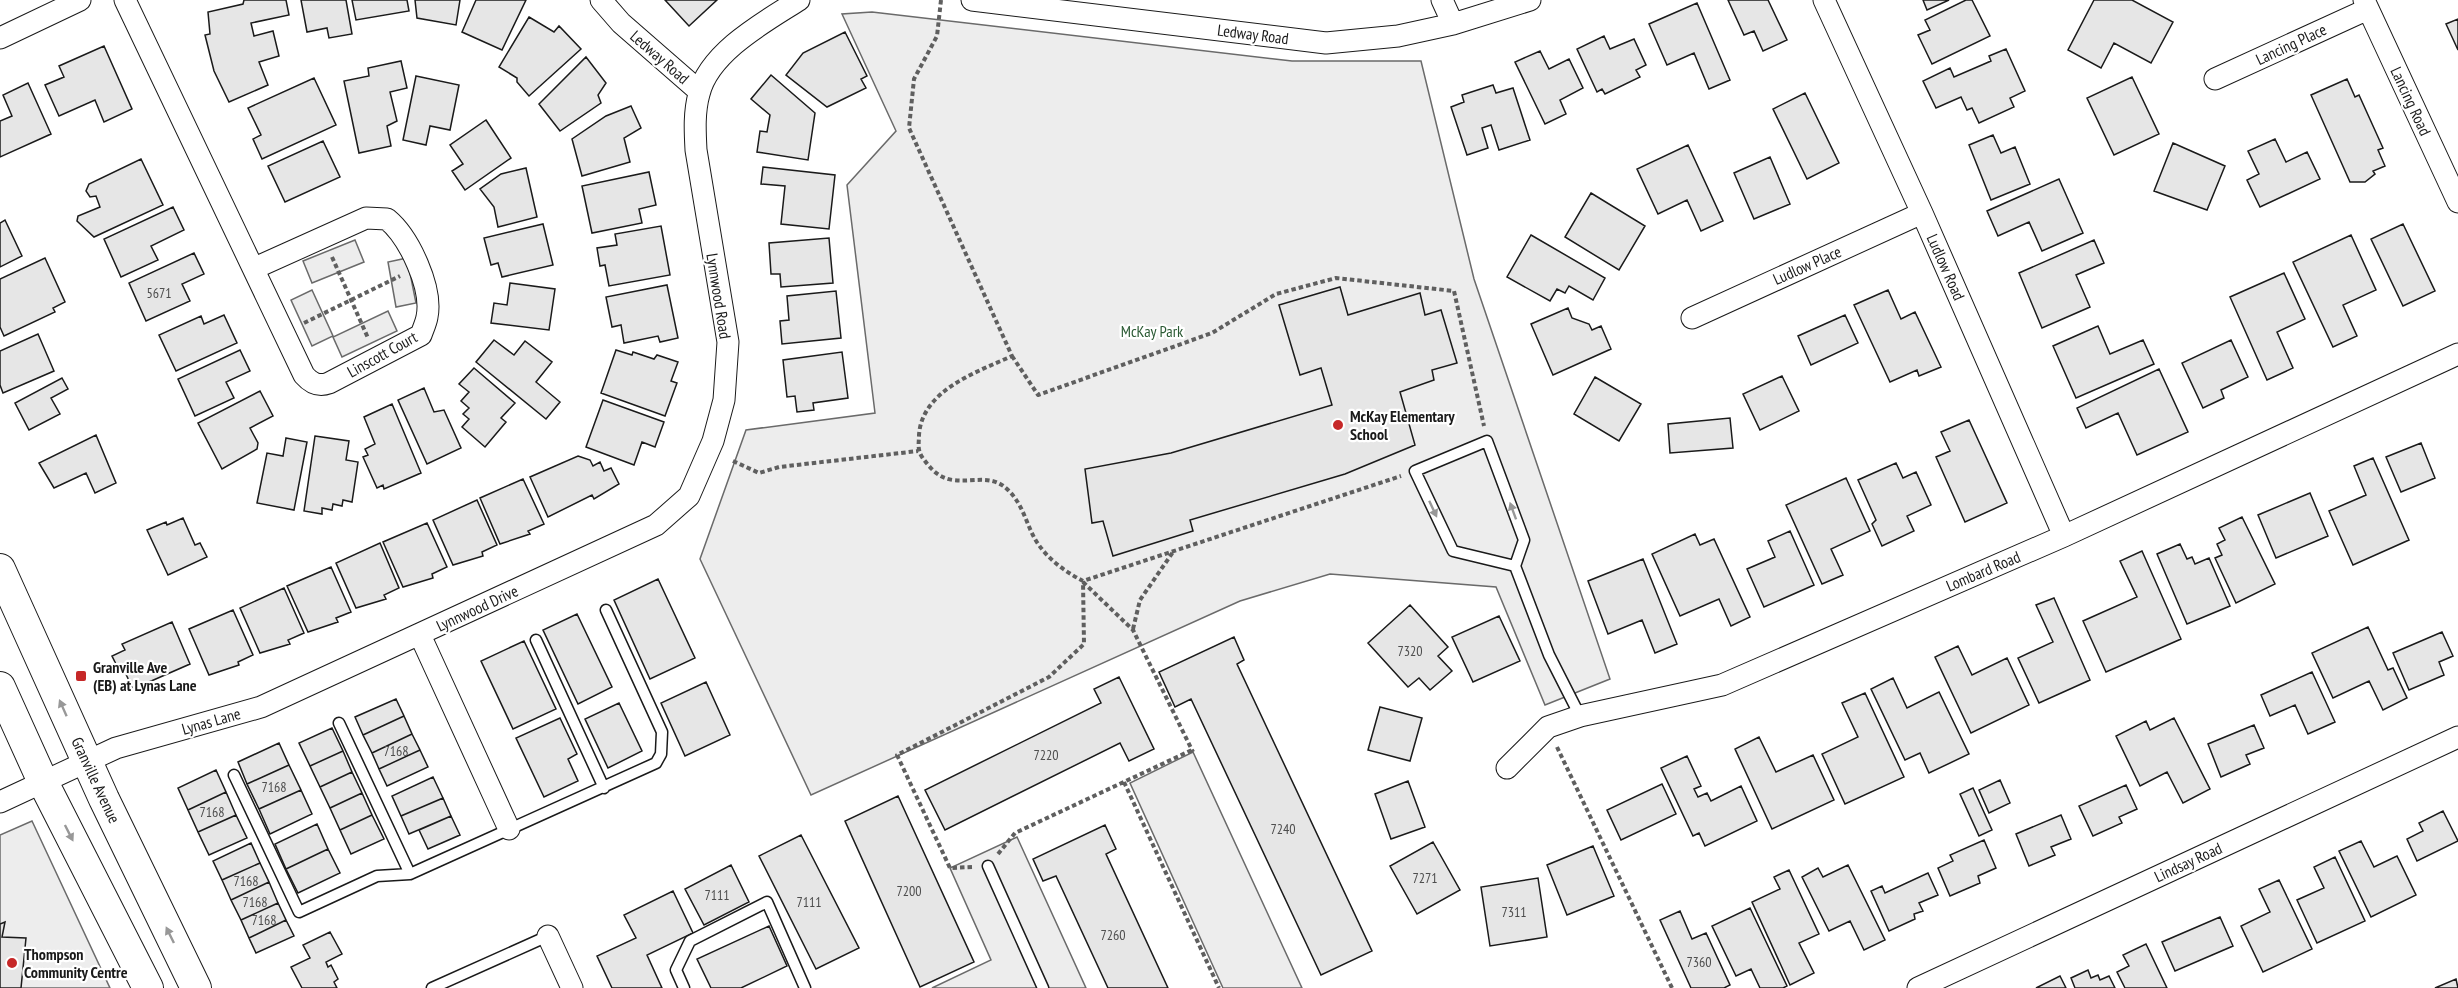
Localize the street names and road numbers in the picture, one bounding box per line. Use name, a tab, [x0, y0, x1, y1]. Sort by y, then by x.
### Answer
street label: Lancing Place	[2252, 19, 2330, 69]
street label: Ledway Road	[1216, 20, 1290, 48]
street label: Ledway Road	[626, 26, 694, 88]
street label: Lancing Road	[2386, 63, 2436, 139]
street label: Ludlow Road	[1923, 231, 1970, 303]
street label: Ludlow Place	[1770, 241, 1844, 289]
street label: Lynnwood Road	[702, 252, 736, 340]
street label: Linscott Court	[343, 326, 421, 381]
street label: Lombard Road	[1943, 546, 2023, 596]
street label: Lynnwood Drive	[433, 580, 521, 636]
street label: Lynas Lane	[179, 703, 243, 739]
street label: Granville Avenue	[67, 734, 125, 826]
street label: Lindsay Road	[2151, 838, 2225, 886]

